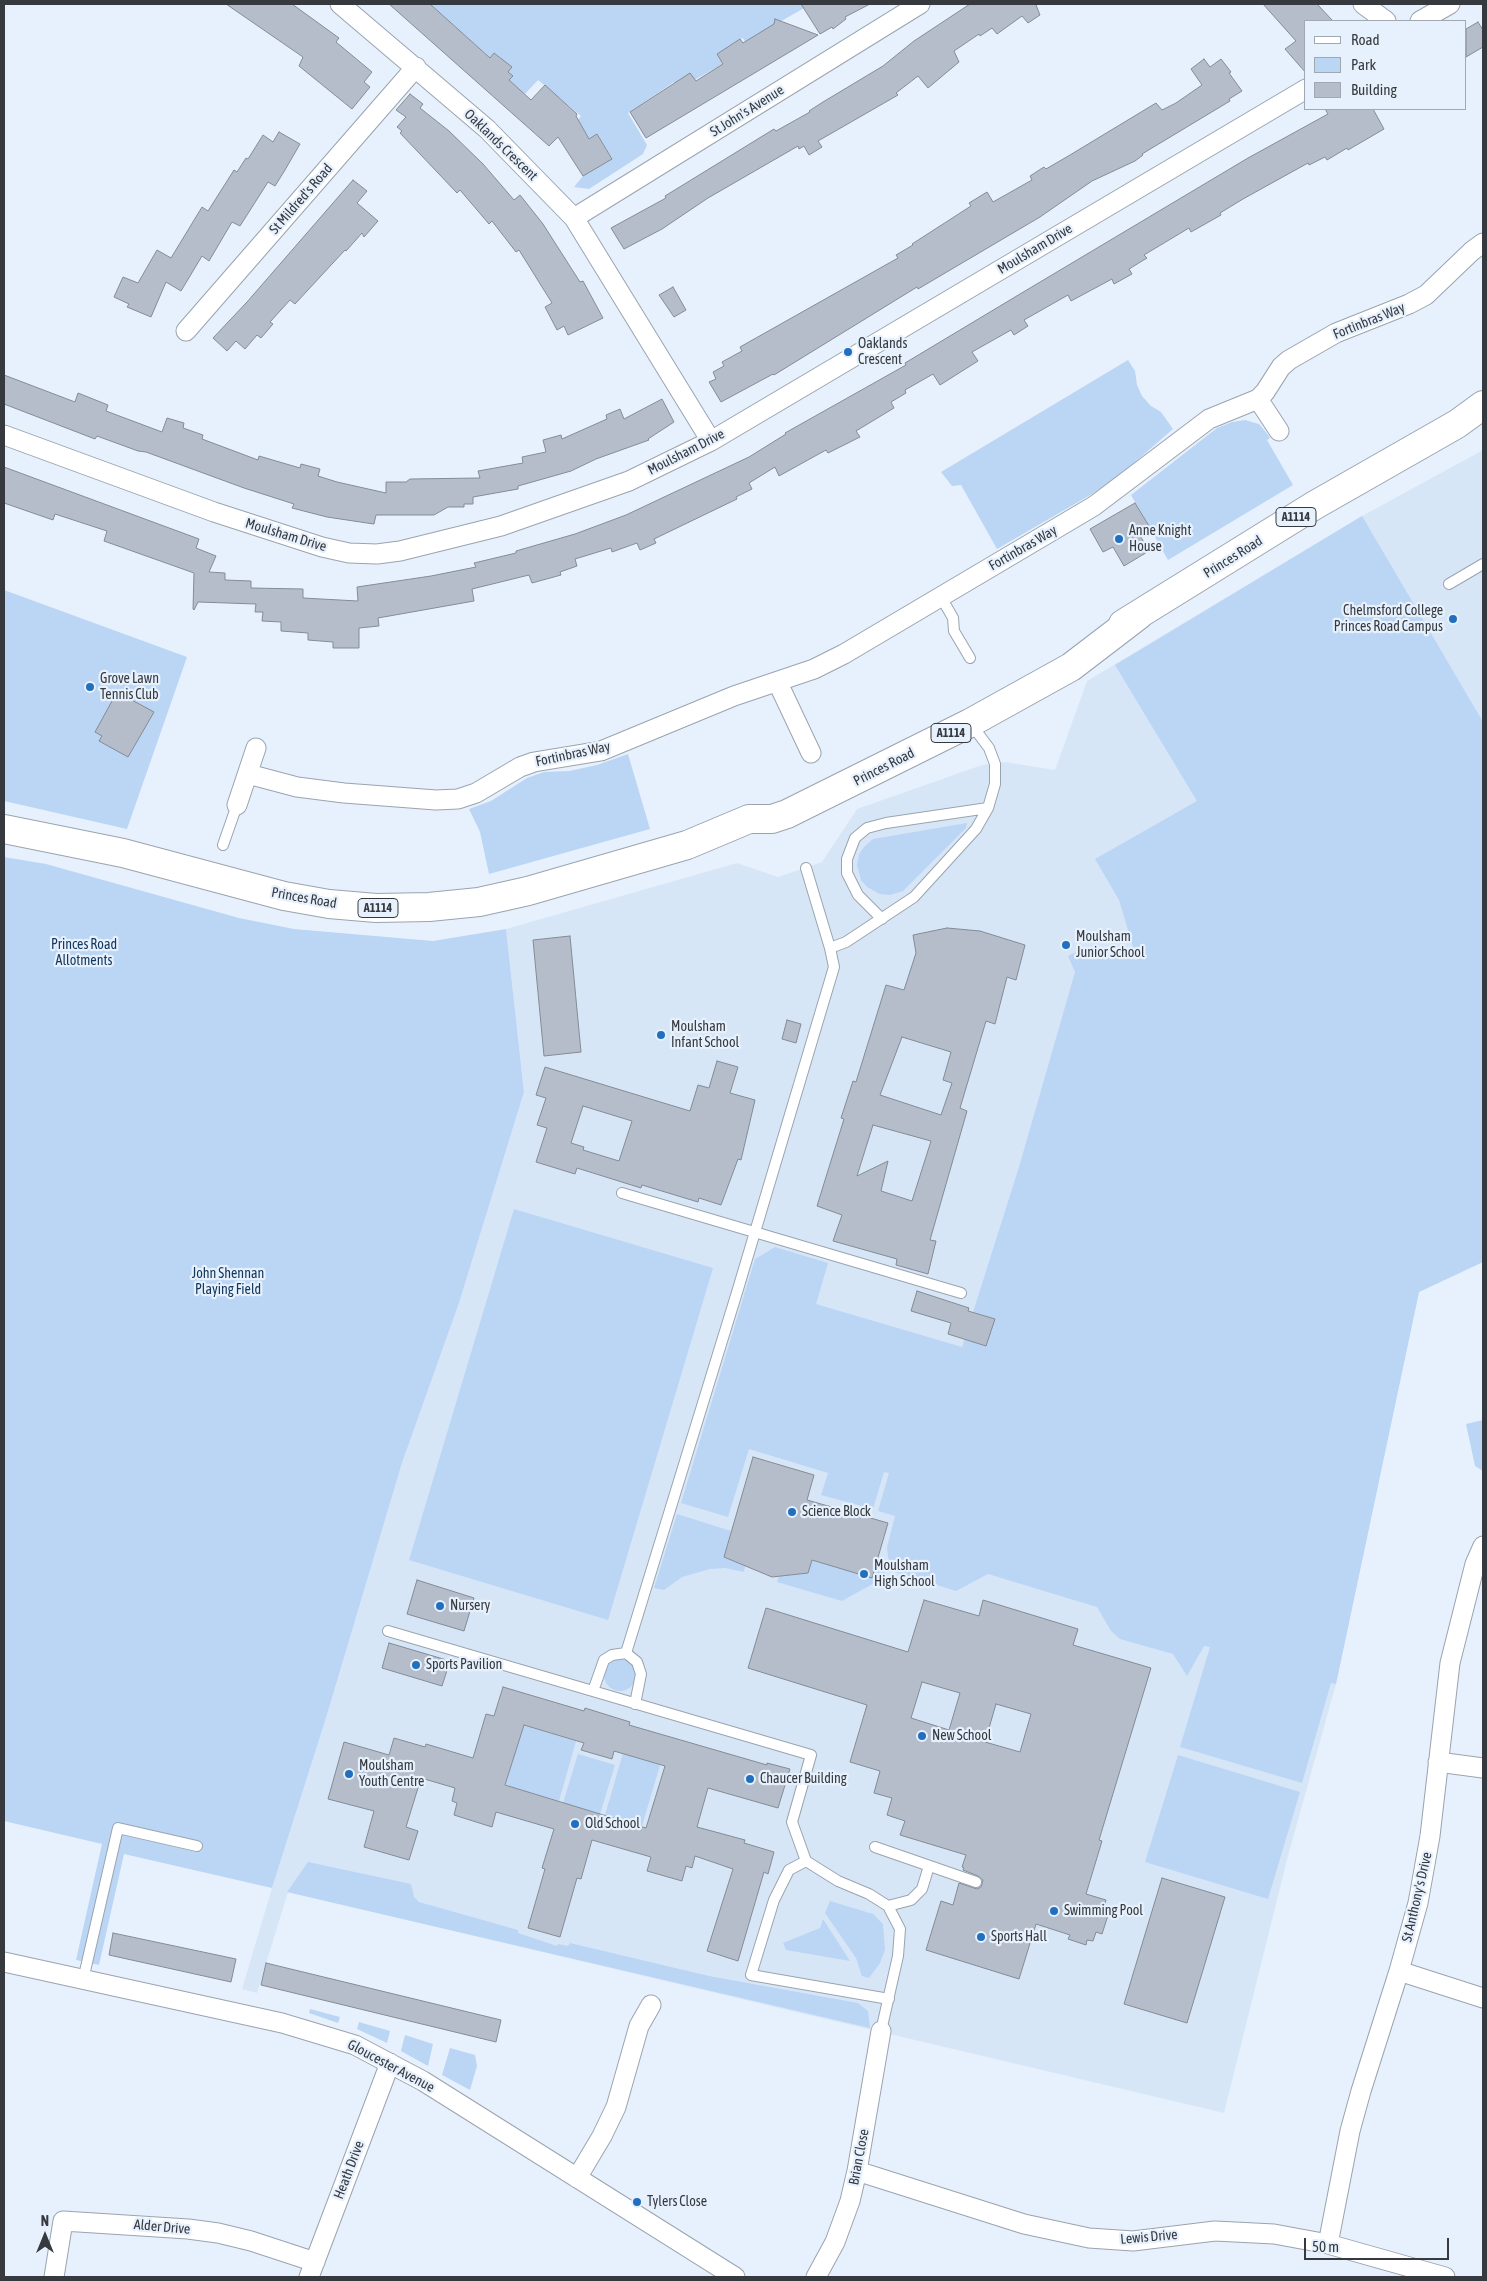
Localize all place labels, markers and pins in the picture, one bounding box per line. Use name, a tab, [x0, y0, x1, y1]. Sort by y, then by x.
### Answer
place label: Oaklands Crescent	[858, 336, 907, 368]
marker: Oaklands Crescent	[842, 346, 854, 358]
place label: Anne Knight House	[1129, 523, 1191, 556]
marker: Anne Knight House	[1113, 533, 1125, 545]
place label: Chelmsford College Princes Road Campus	[1334, 603, 1443, 636]
marker: Chelmsford College Princes Road Campus	[1447, 613, 1459, 625]
place label: Grove Lawn Tennis Club	[100, 671, 159, 704]
marker: Grove Lawn Tennis Club	[84, 681, 96, 693]
place label: Moulsham Junior School	[1076, 929, 1145, 962]
marker: Moulsham Junior School	[1060, 939, 1072, 951]
place label: Moulsham Infant School	[671, 1019, 739, 1052]
marker: Moulsham Infant School	[655, 1029, 667, 1041]
place label: Science Block	[802, 1504, 871, 1520]
marker: Science Block	[786, 1506, 798, 1518]
place label: Moulsham High School	[874, 1558, 935, 1590]
marker: Moulsham High School	[858, 1568, 870, 1580]
place label: Nursery	[450, 1598, 490, 1614]
marker: Nursery	[434, 1600, 446, 1612]
place label: Sports Pavilion	[426, 1657, 502, 1673]
marker: Sports Pavilion	[410, 1659, 422, 1671]
place label: New School	[932, 1728, 991, 1744]
marker: New School	[916, 1730, 928, 1742]
place label: Moulsham Youth Centre	[359, 1758, 424, 1790]
marker: Moulsham Youth Centre	[343, 1768, 355, 1780]
place label: Chaucer Building	[760, 1771, 847, 1787]
marker: Chaucer Building	[744, 1773, 756, 1785]
place label: Old School	[585, 1816, 640, 1832]
marker: Old School	[569, 1818, 581, 1830]
place label: Swimming Pool	[1064, 1903, 1143, 1919]
marker: Swimming Pool	[1048, 1905, 1060, 1917]
place label: Sports Hall	[991, 1929, 1047, 1945]
marker: Sports Hall	[975, 1931, 987, 1943]
place label: Tylers Close	[647, 2194, 707, 2210]
marker: Tylers Close	[631, 2196, 643, 2208]

